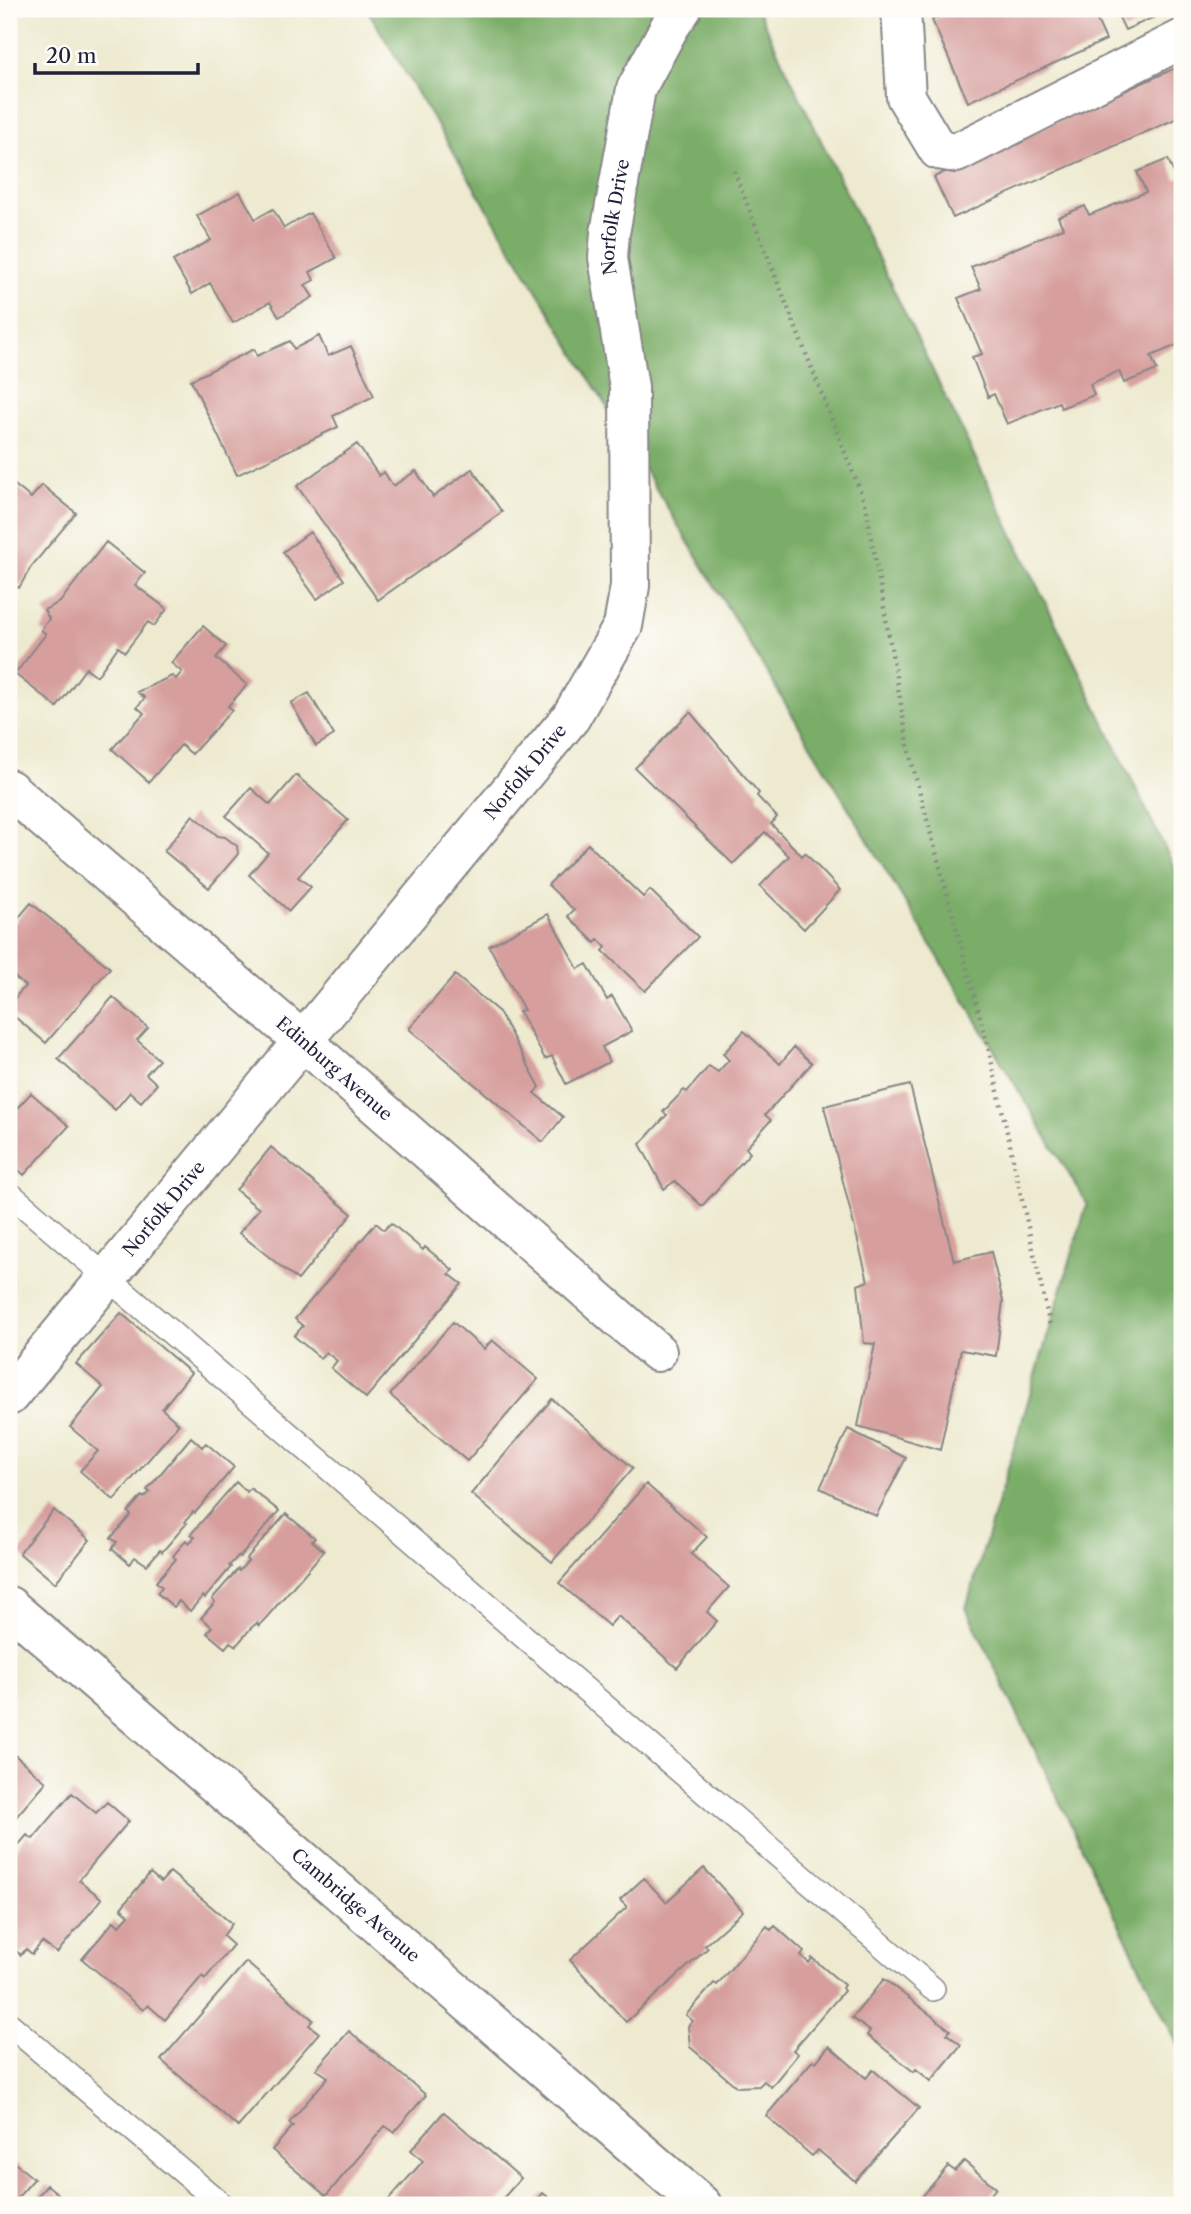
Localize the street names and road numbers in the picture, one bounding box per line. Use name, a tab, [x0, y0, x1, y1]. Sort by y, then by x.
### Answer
street label: Norfolk Drive	[597, 157, 634, 277]
street label: Norfolk Drive	[480, 720, 571, 824]
street label: Edinburg Avenue	[272, 1012, 397, 1125]
street label: Norfolk Drive	[118, 1157, 210, 1261]
street label: Cambridge Avenue	[287, 1844, 424, 1967]

